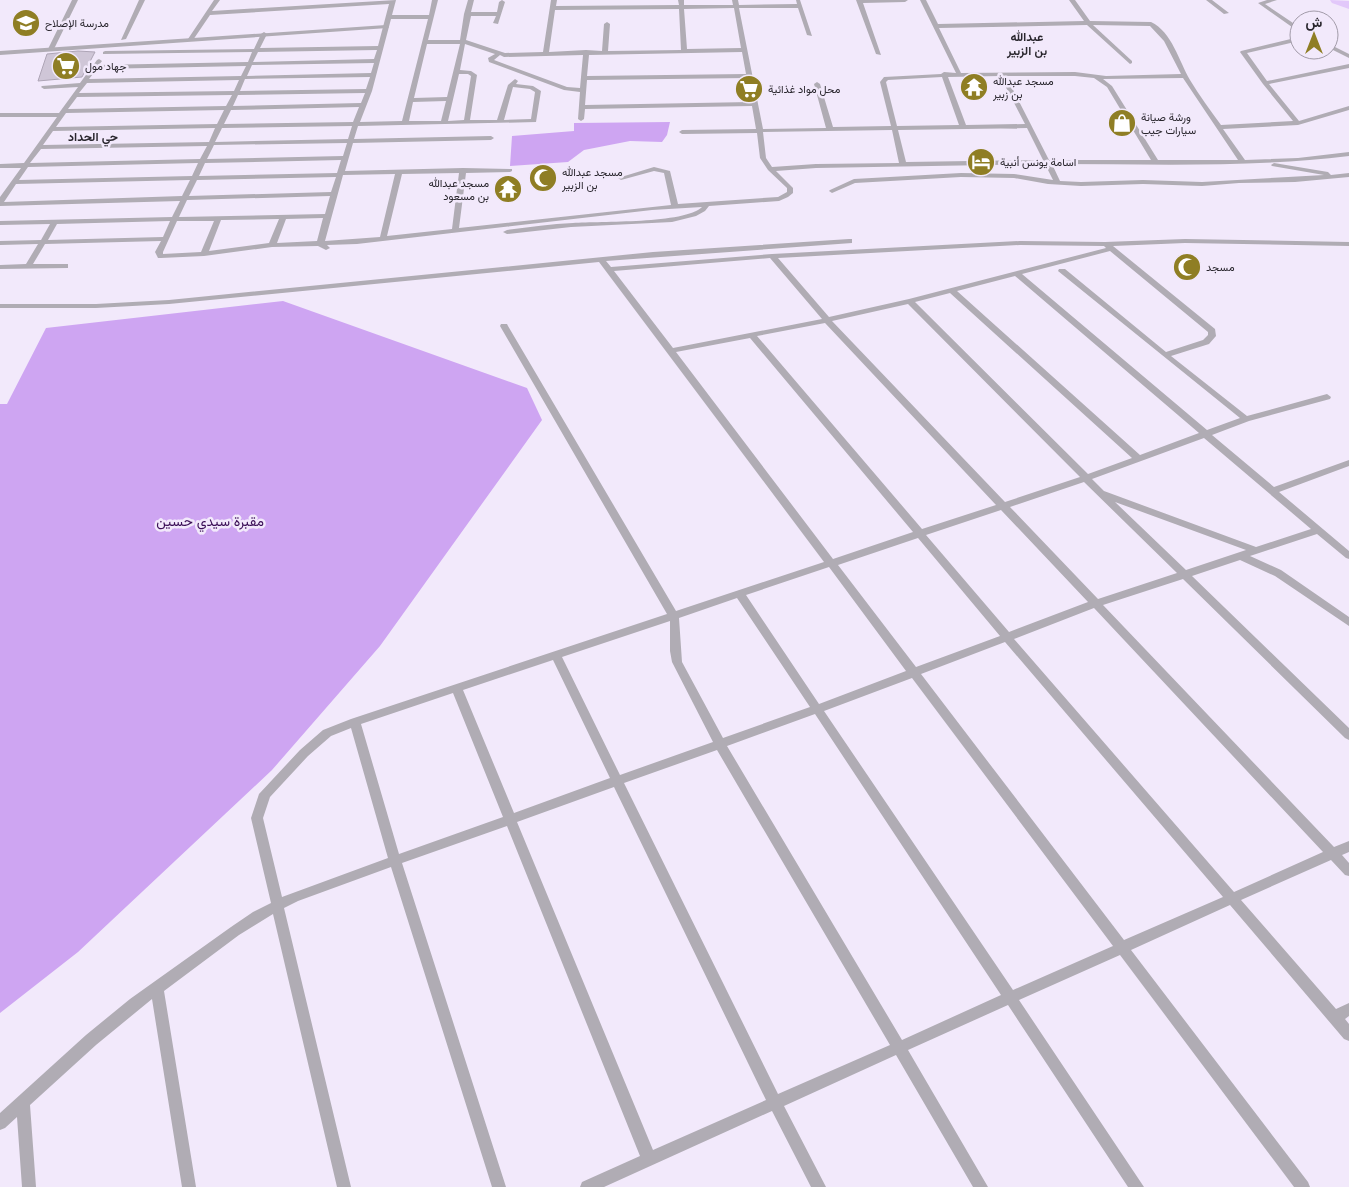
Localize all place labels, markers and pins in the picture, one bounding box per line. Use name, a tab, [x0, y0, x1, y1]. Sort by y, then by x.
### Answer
school or university icon: مدرسة الإصلاح	[11, 8, 41, 38]
place label: مدرسة الإصلاح	[45, 16, 109, 31]
supermarket icon: جهاد مول	[51, 51, 81, 81]
place label: جهاد مول	[85, 59, 127, 73]
temple icon: مسجد عبدالله بن زبير	[959, 72, 989, 102]
supermarket icon: محل مواد غذائية	[734, 74, 764, 104]
place label: مسجد عبدالله بن زبير	[992, 74, 1054, 101]
place label: محل مواد غذائية	[768, 82, 840, 96]
shop icon: ورشة صيانة سيارات جيب	[1107, 108, 1137, 138]
place label: ورشة صيانة سيارات جيب	[1141, 110, 1197, 137]
hotel icon: اسامة يونس أنبية	[966, 147, 996, 177]
place label: اسامة يونس أنبية	[1000, 155, 1076, 169]
mosque icon: مسجد عبدالله بن الزبير	[528, 163, 558, 193]
place label: مسجد عبدالله بن الزبير	[561, 165, 623, 192]
temple icon: مسجد عبدالله بن مسعود	[493, 174, 523, 204]
place label: مسجد عبدالله بن مسعود	[428, 176, 489, 203]
mosque icon: مسجد	[1172, 252, 1202, 282]
place label: مسجد	[1206, 260, 1235, 274]

